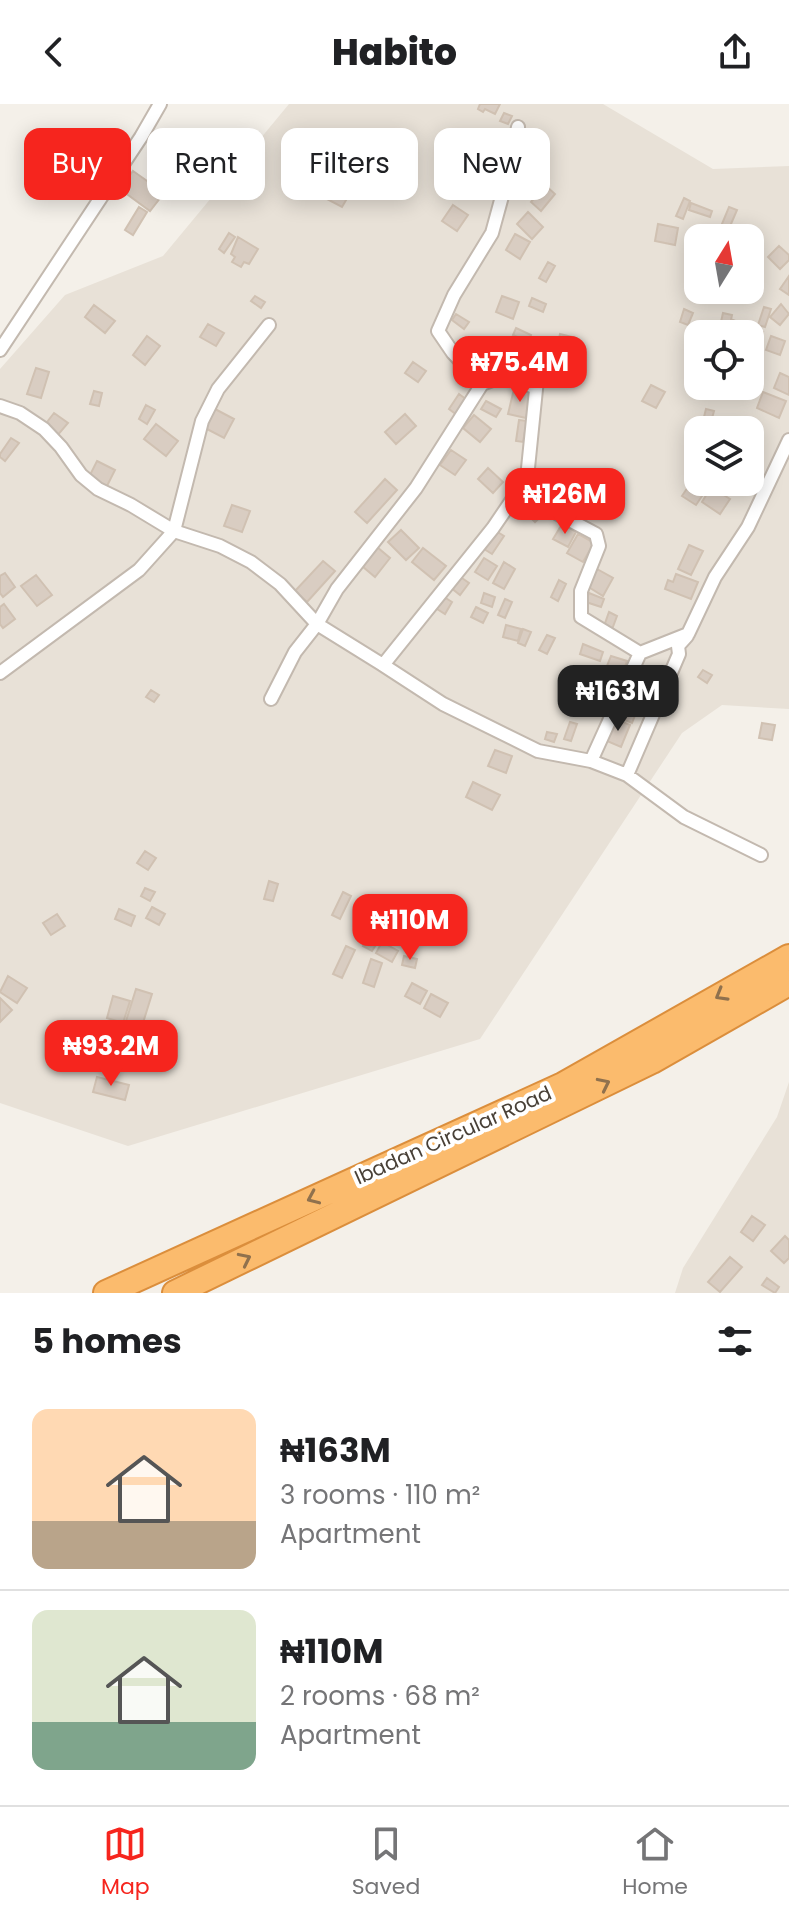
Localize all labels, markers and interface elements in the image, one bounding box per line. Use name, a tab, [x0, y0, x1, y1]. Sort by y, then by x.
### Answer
text: Habito	[332, 27, 457, 78]
icon: back	[32, 30, 76, 74]
icon: share	[713, 30, 757, 74]
chip: Buy	[24, 128, 131, 200]
chip: Rent	[147, 128, 265, 200]
chip: Filters	[281, 128, 418, 200]
chip: New	[434, 128, 550, 200]
north arrow	[684, 224, 764, 304]
map controls	[684, 224, 764, 496]
button: locate	[684, 320, 764, 400]
pin: ₦75.4M	[455, 336, 585, 404]
text: ₦75.4M	[471, 344, 569, 380]
button: layers	[684, 416, 764, 496]
pin: ₦126M	[509, 468, 621, 536]
text: ₦126M	[523, 476, 607, 512]
pin: ₦163M	[562, 665, 674, 733]
text: ₦163M	[576, 673, 660, 709]
pin: ₦110M	[354, 894, 466, 962]
text: ₦110M	[370, 902, 450, 938]
one-way arrow	[715, 985, 730, 1001]
pin: ₦93.2M	[46, 1020, 176, 1088]
text: ₦93.2M	[63, 1028, 159, 1064]
one-way arrow	[596, 1078, 611, 1094]
street label: Ibadan Circular Road	[350, 1079, 556, 1191]
one-way arrow	[307, 1189, 322, 1205]
one-way arrow	[236, 1253, 251, 1269]
text: 5 homes	[32, 1317, 182, 1365]
icon: filters	[713, 1319, 757, 1363]
text: ₦163M	[280, 1426, 391, 1474]
icon: home	[96, 1441, 192, 1537]
text: 3 rooms · 110 m²	[280, 1477, 480, 1513]
text: Apartment	[280, 1516, 421, 1552]
text: ₦110M	[280, 1627, 384, 1675]
icon: home	[96, 1642, 192, 1738]
text: 2 rooms · 68 m²	[280, 1678, 480, 1714]
text: Apartment	[280, 1717, 421, 1753]
tab: Map	[101, 1822, 150, 1903]
tab: Saved	[352, 1822, 420, 1903]
tab: Home	[622, 1822, 688, 1903]

